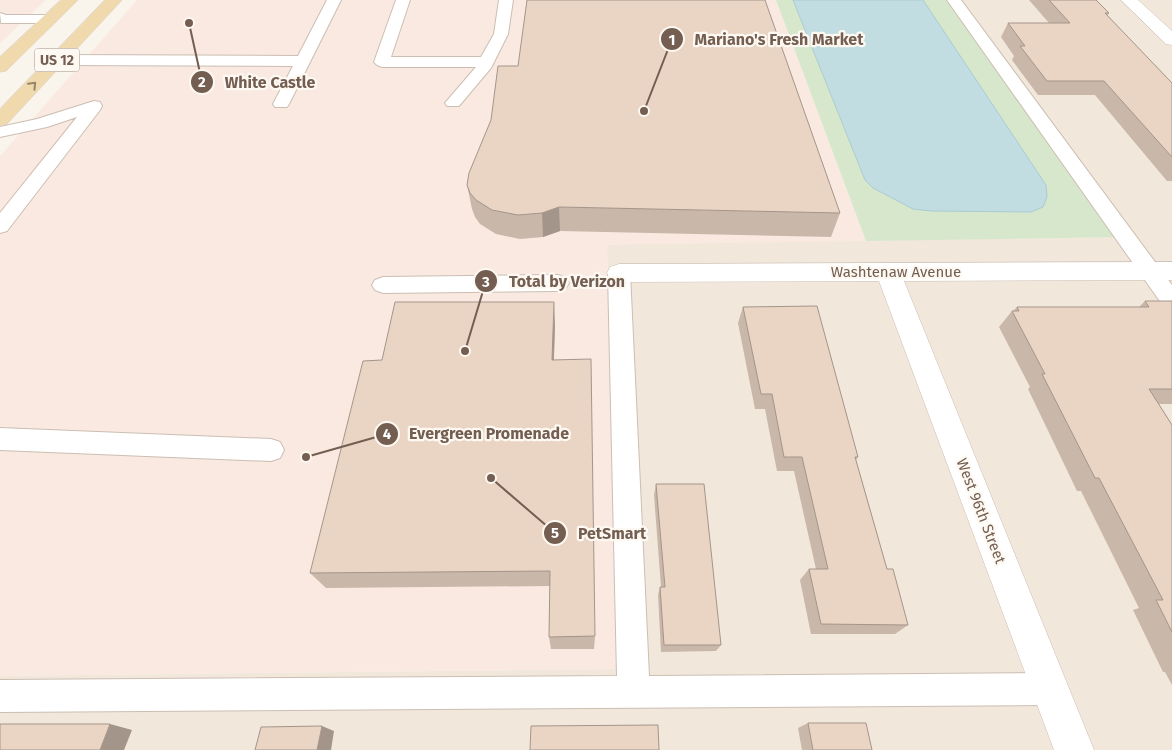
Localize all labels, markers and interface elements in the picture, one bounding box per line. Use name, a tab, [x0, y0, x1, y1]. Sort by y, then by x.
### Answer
callout: Mariano's Fresh Market	[660, 24, 874, 55]
text: Mariano's Fresh Market	[695, 30, 864, 49]
text: 1	[669, 31, 675, 49]
road number: US 12	[34, 48, 80, 72]
callout: White Castle	[189, 66, 325, 97]
text: 2	[198, 73, 206, 91]
text: White Castle	[225, 73, 316, 92]
one-way arrow	[28, 81, 37, 90]
street label: Washtenaw Avenue	[831, 263, 961, 281]
callout: Total by Verizon	[474, 266, 635, 297]
text: Total by Verizon	[509, 272, 625, 291]
text: 3	[481, 273, 490, 291]
callout: Evergreen Promenade	[374, 418, 579, 449]
text: Evergreen Promenade	[409, 424, 569, 443]
text: 4	[383, 425, 392, 443]
street label: West 96th Street	[953, 456, 1010, 567]
callout: PetSmart	[543, 518, 656, 549]
text: 5	[551, 524, 559, 542]
text: PetSmart	[578, 524, 647, 543]

